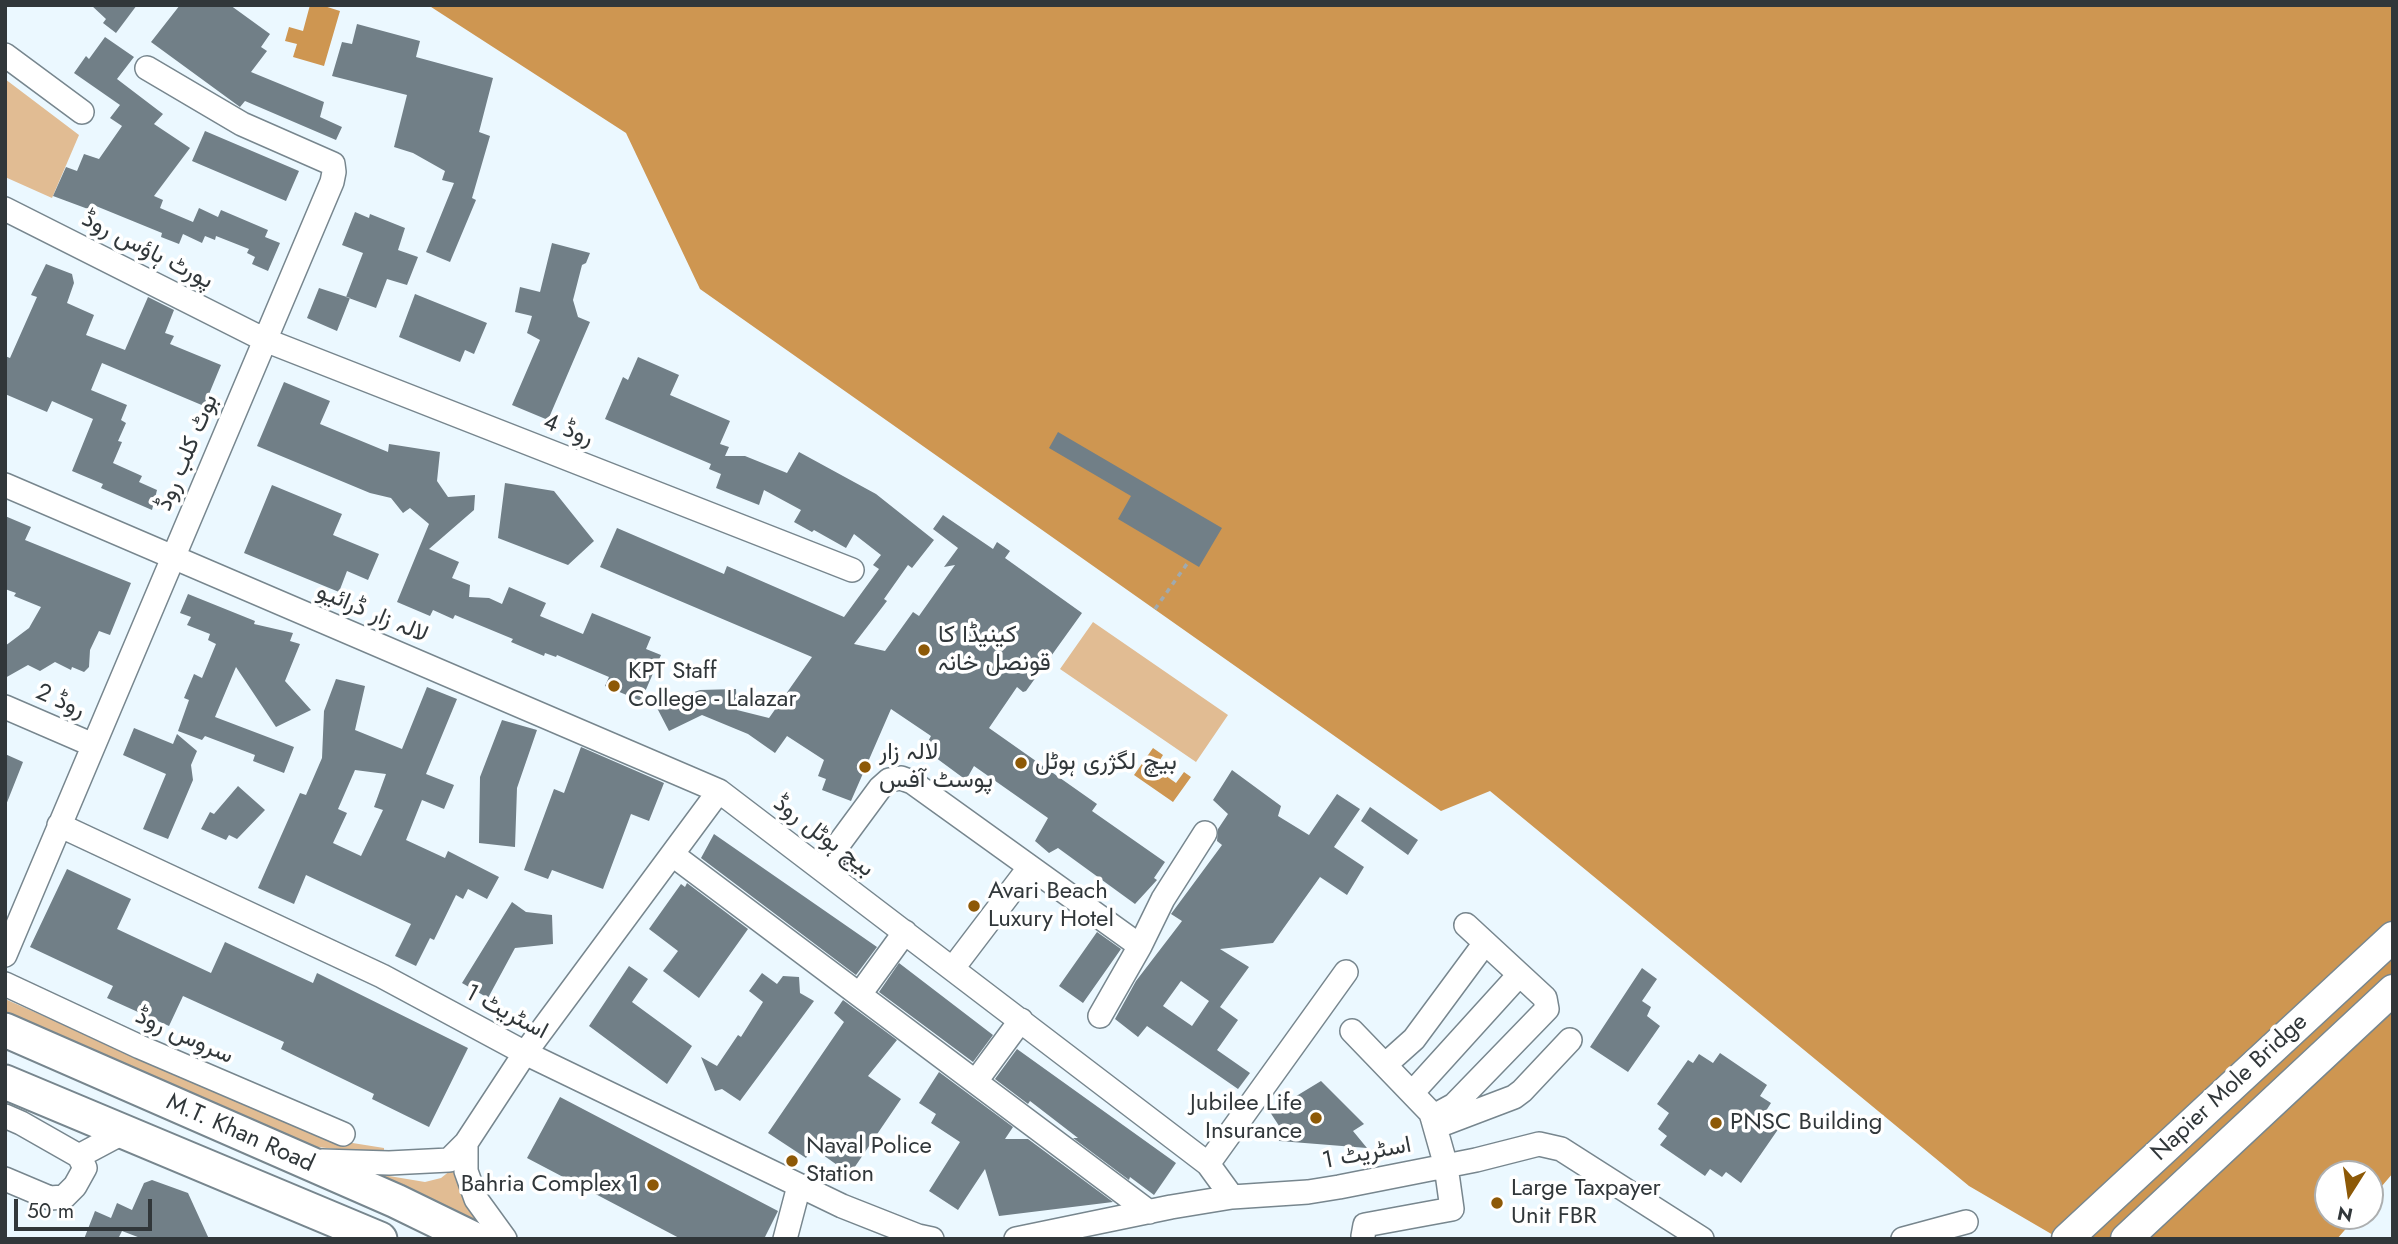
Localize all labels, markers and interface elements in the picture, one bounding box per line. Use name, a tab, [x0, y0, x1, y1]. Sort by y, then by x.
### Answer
street label: پورٹ ہاؤس روڈ	[77, 206, 217, 296]
street label: بوٹ کلب روڈ	[151, 390, 225, 516]
street label: روڈ 4	[539, 408, 597, 454]
street label: لالہ زار ڈرائیو	[312, 578, 432, 650]
place label: کینیڈا کا قونصل خانہ	[938, 622, 1051, 678]
marker: کینیڈا کا قونصل خانہ	[916, 642, 932, 658]
place label: KPT Staff College - Lalazar	[628, 658, 797, 714]
marker: KPT Staff College - Lalazar	[606, 678, 622, 694]
street label: روڈ 2	[31, 679, 89, 725]
place label: لالہ زار پوسٹ آفس	[879, 739, 993, 795]
place label: بیچ لگژری ہوٹل	[1035, 749, 1177, 777]
marker: بیچ لگژری ہوٹل	[1013, 755, 1029, 771]
marker: لالہ زار پوسٹ آفس	[857, 759, 873, 775]
street label: بیچ ہوٹل روڈ	[767, 790, 879, 884]
place label: Avari Beach Luxury Hotel	[988, 878, 1114, 934]
marker: Avari Beach Luxury Hotel	[966, 898, 982, 914]
street label: اسٹریٹ 1	[460, 979, 552, 1047]
street label: سروس روڈ	[131, 1003, 237, 1071]
street label: Napier Mole Bridge	[2146, 1008, 2314, 1168]
street label: M.T. Khan Road	[161, 1088, 319, 1180]
place label: Jubilee Life Insurance	[1190, 1090, 1302, 1146]
place label: PNSC Building	[1730, 1109, 1882, 1137]
marker: Jubilee Life Insurance	[1308, 1110, 1324, 1126]
marker: PNSC Building	[1708, 1115, 1724, 1131]
street label: اسٹریٹ 1	[1320, 1131, 1414, 1177]
place label: Naval Police Station	[806, 1133, 932, 1189]
marker: Naval Police Station	[784, 1153, 800, 1169]
north arrow	[2314, 1160, 2384, 1230]
place label: Bahria Complex 1	[461, 1171, 639, 1199]
place label: Large Taxpayer Unit FBR	[1511, 1175, 1661, 1231]
marker: Bahria Complex 1	[645, 1177, 661, 1193]
scale bar	[18, 1184, 156, 1228]
marker: Large Taxpayer Unit FBR	[1489, 1195, 1505, 1211]
text: 50 m	[27, 1196, 74, 1226]
text: N	[2335, 1199, 2355, 1229]

